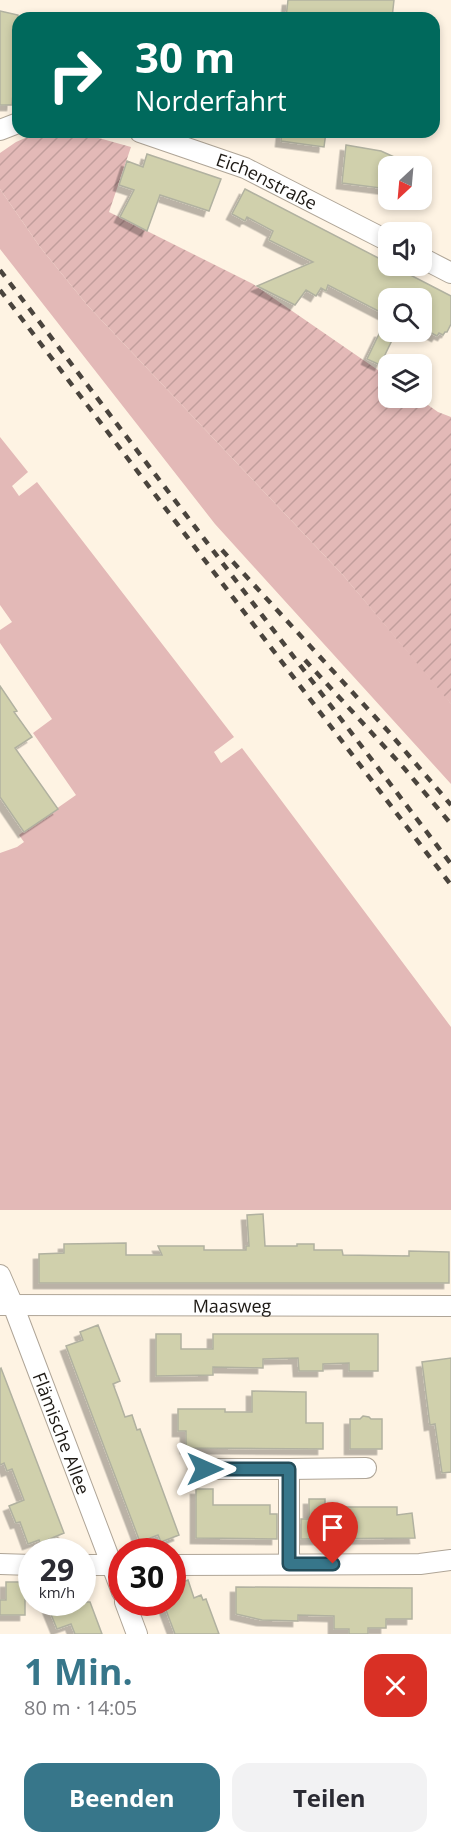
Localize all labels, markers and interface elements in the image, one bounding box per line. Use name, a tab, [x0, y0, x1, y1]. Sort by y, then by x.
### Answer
text: 30 m	[135, 28, 235, 85]
icon: right	[36, 36, 114, 114]
text: Norderfahrt	[135, 82, 287, 119]
street label: Eichenstraße	[213, 147, 321, 215]
north arrow	[378, 156, 432, 210]
map controls	[378, 156, 432, 408]
button: sound	[378, 222, 432, 276]
button: search	[378, 288, 432, 342]
button: layers	[378, 354, 432, 408]
street label: Maasweg	[193, 1293, 272, 1318]
street label: Flämische Allee	[28, 1369, 96, 1498]
position arrow	[173, 1437, 237, 1501]
pin	[307, 1502, 358, 1564]
icon: arrive	[316, 1511, 349, 1544]
speed limit sign: 30	[108, 1538, 186, 1616]
text: 29	[40, 1549, 74, 1590]
text: km/h	[39, 1582, 75, 1602]
text: 1 Min.	[24, 1647, 133, 1696]
button: close	[364, 1654, 427, 1717]
text: 80 m · 14:05	[24, 1694, 137, 1721]
button: Beenden	[24, 1763, 220, 1832]
button: Teilen	[232, 1763, 427, 1832]

